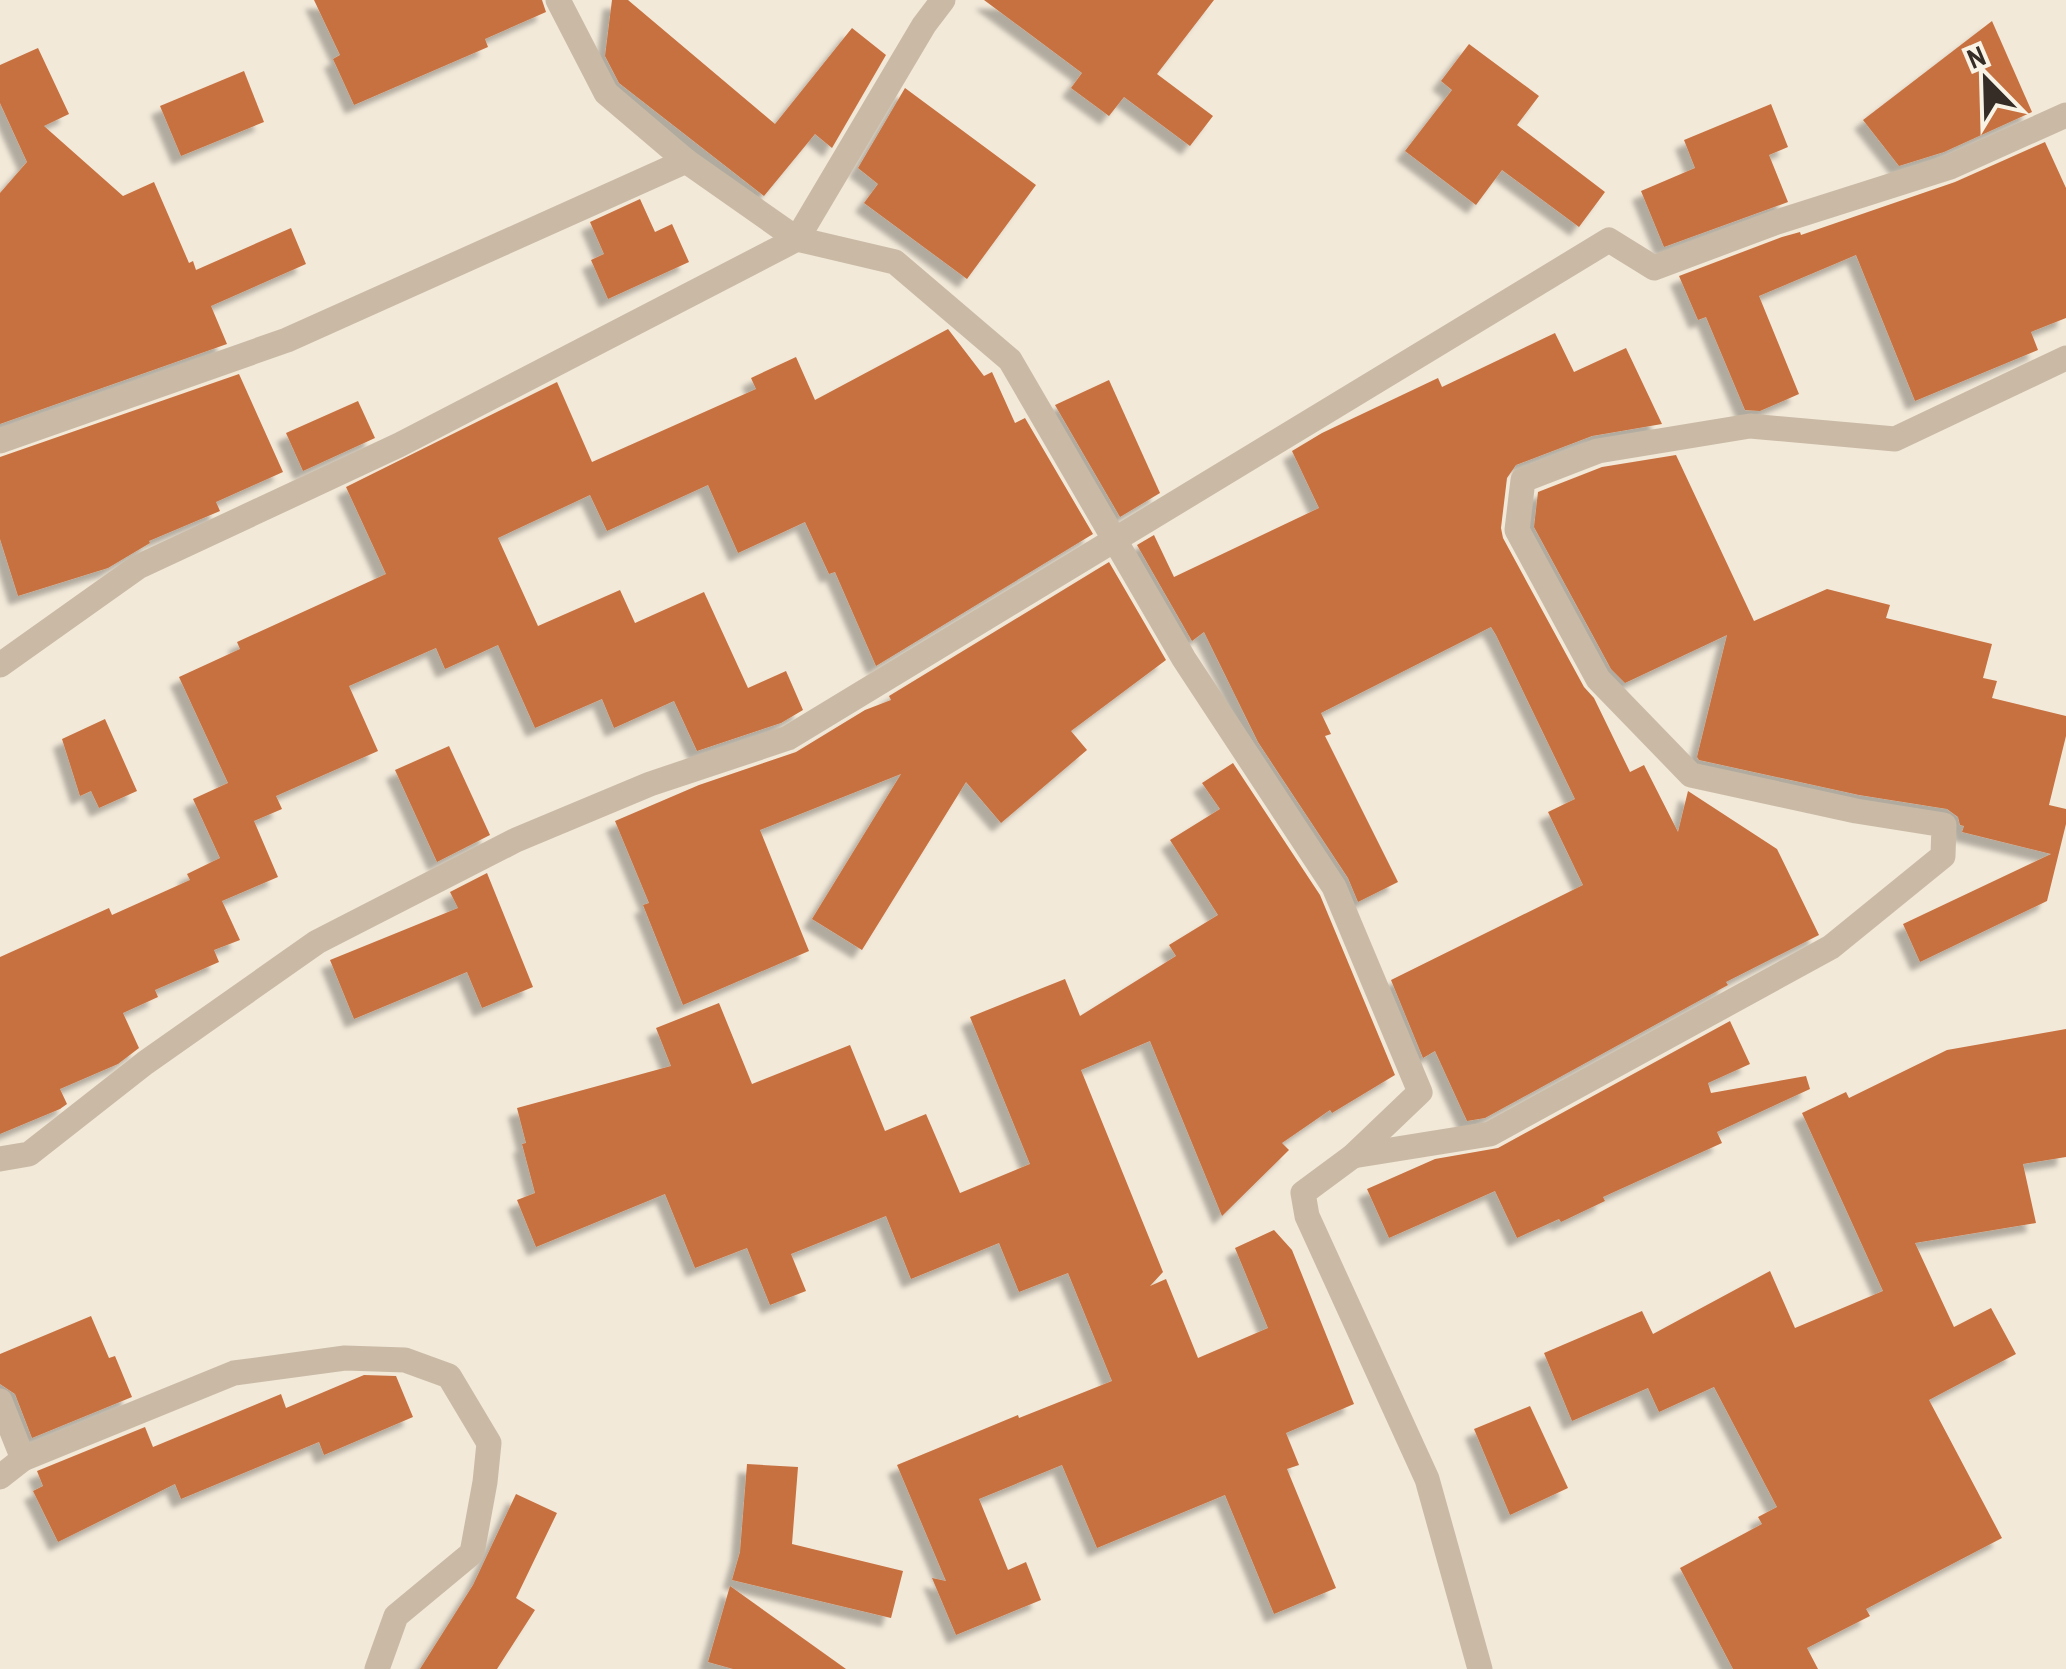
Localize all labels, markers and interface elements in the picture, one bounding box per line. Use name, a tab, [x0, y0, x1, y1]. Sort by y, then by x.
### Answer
north arrow	[1936, 30, 2036, 130]
text: N	[1961, 36, 1991, 78]

